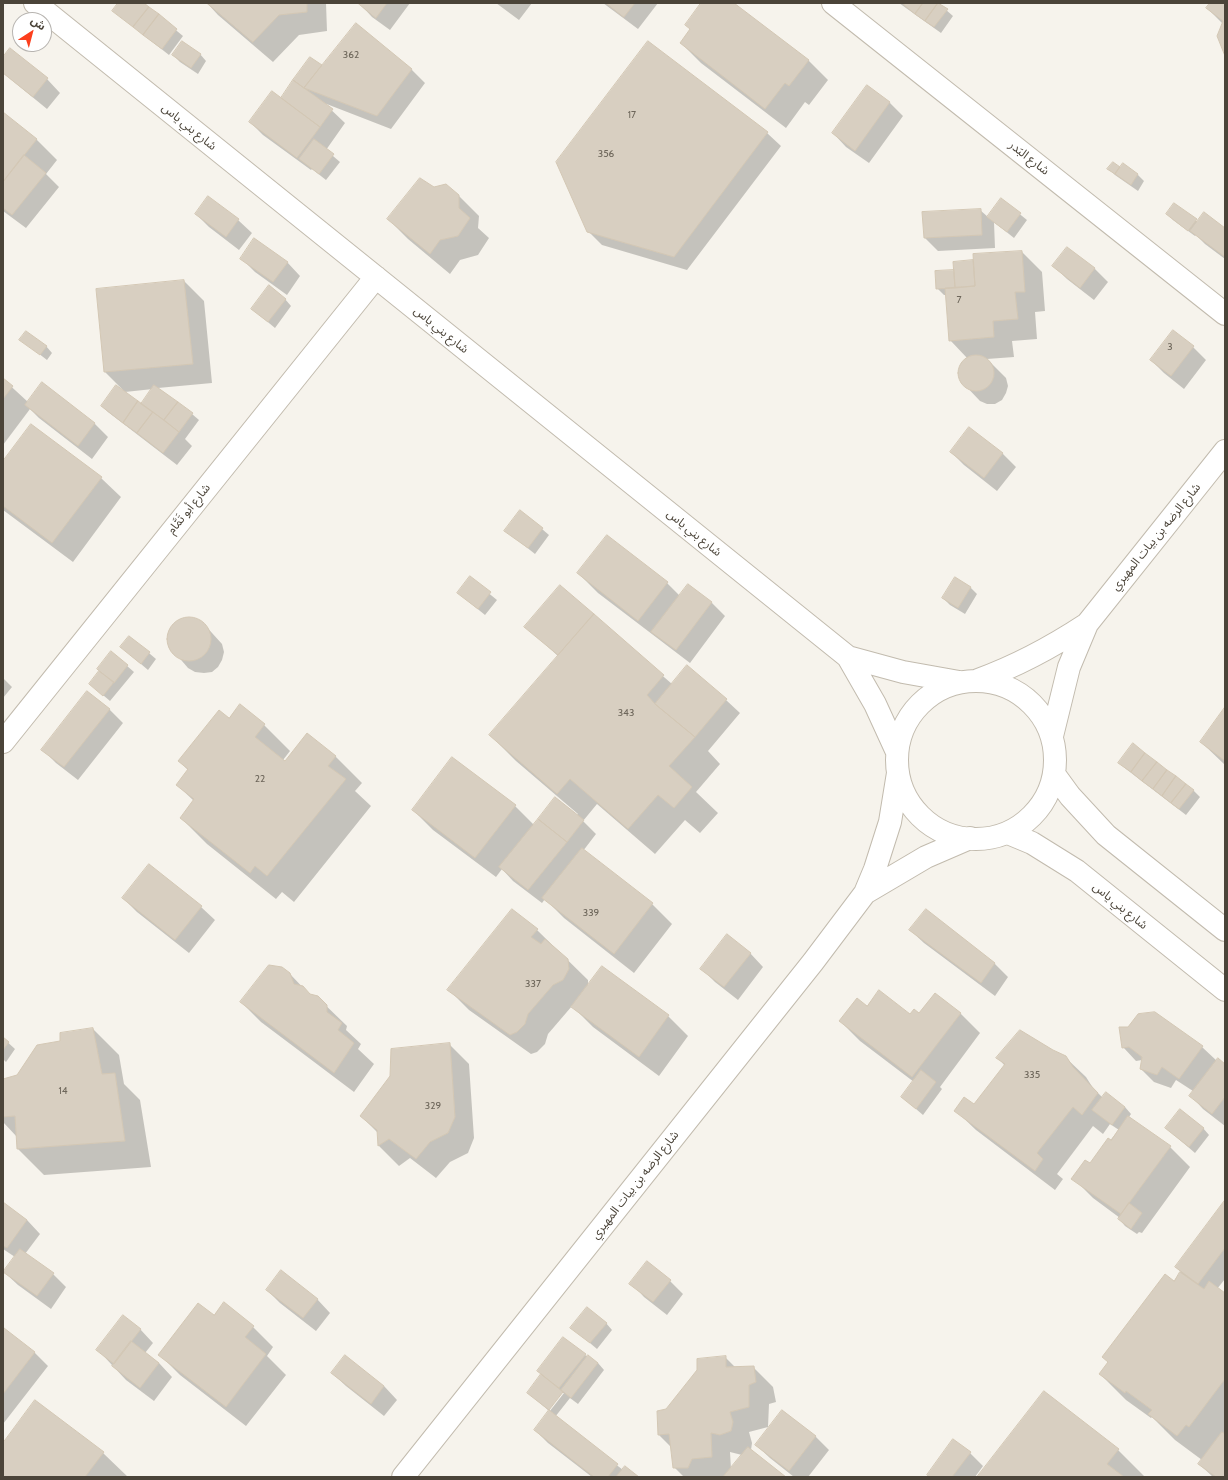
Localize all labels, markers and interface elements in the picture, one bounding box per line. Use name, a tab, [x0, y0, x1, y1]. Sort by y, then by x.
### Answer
north arrow	[12, 12, 52, 52]
text: ش	[28, 13, 49, 33]
house number: 362	[343, 49, 359, 61]
street label: شارع بني ياس	[159, 100, 219, 154]
house number: 17	[628, 109, 636, 121]
street label: شارع البَدر	[1006, 138, 1052, 178]
house number: 356	[598, 148, 614, 160]
house number: 7	[956, 294, 962, 306]
street label: شارع بني ياس	[411, 303, 471, 357]
house number: 3	[1167, 341, 1173, 353]
street label: شارع أبو تَمَّام	[164, 481, 214, 537]
street label: شارع الرضه بن بيات المهيري	[1108, 481, 1204, 593]
street label: شارع بني ياس	[664, 506, 724, 560]
house number: 343	[618, 707, 634, 719]
house number: 22	[255, 773, 265, 785]
street label: شارع بني ياس	[1090, 879, 1150, 933]
house number: 339	[583, 907, 599, 919]
house number: 337	[525, 978, 541, 990]
house number: 335	[1024, 1069, 1040, 1081]
house number: 14	[58, 1085, 68, 1097]
house number: 329	[425, 1100, 441, 1112]
street label: شارع الرضه بن بيات المهيري	[588, 1128, 682, 1242]

